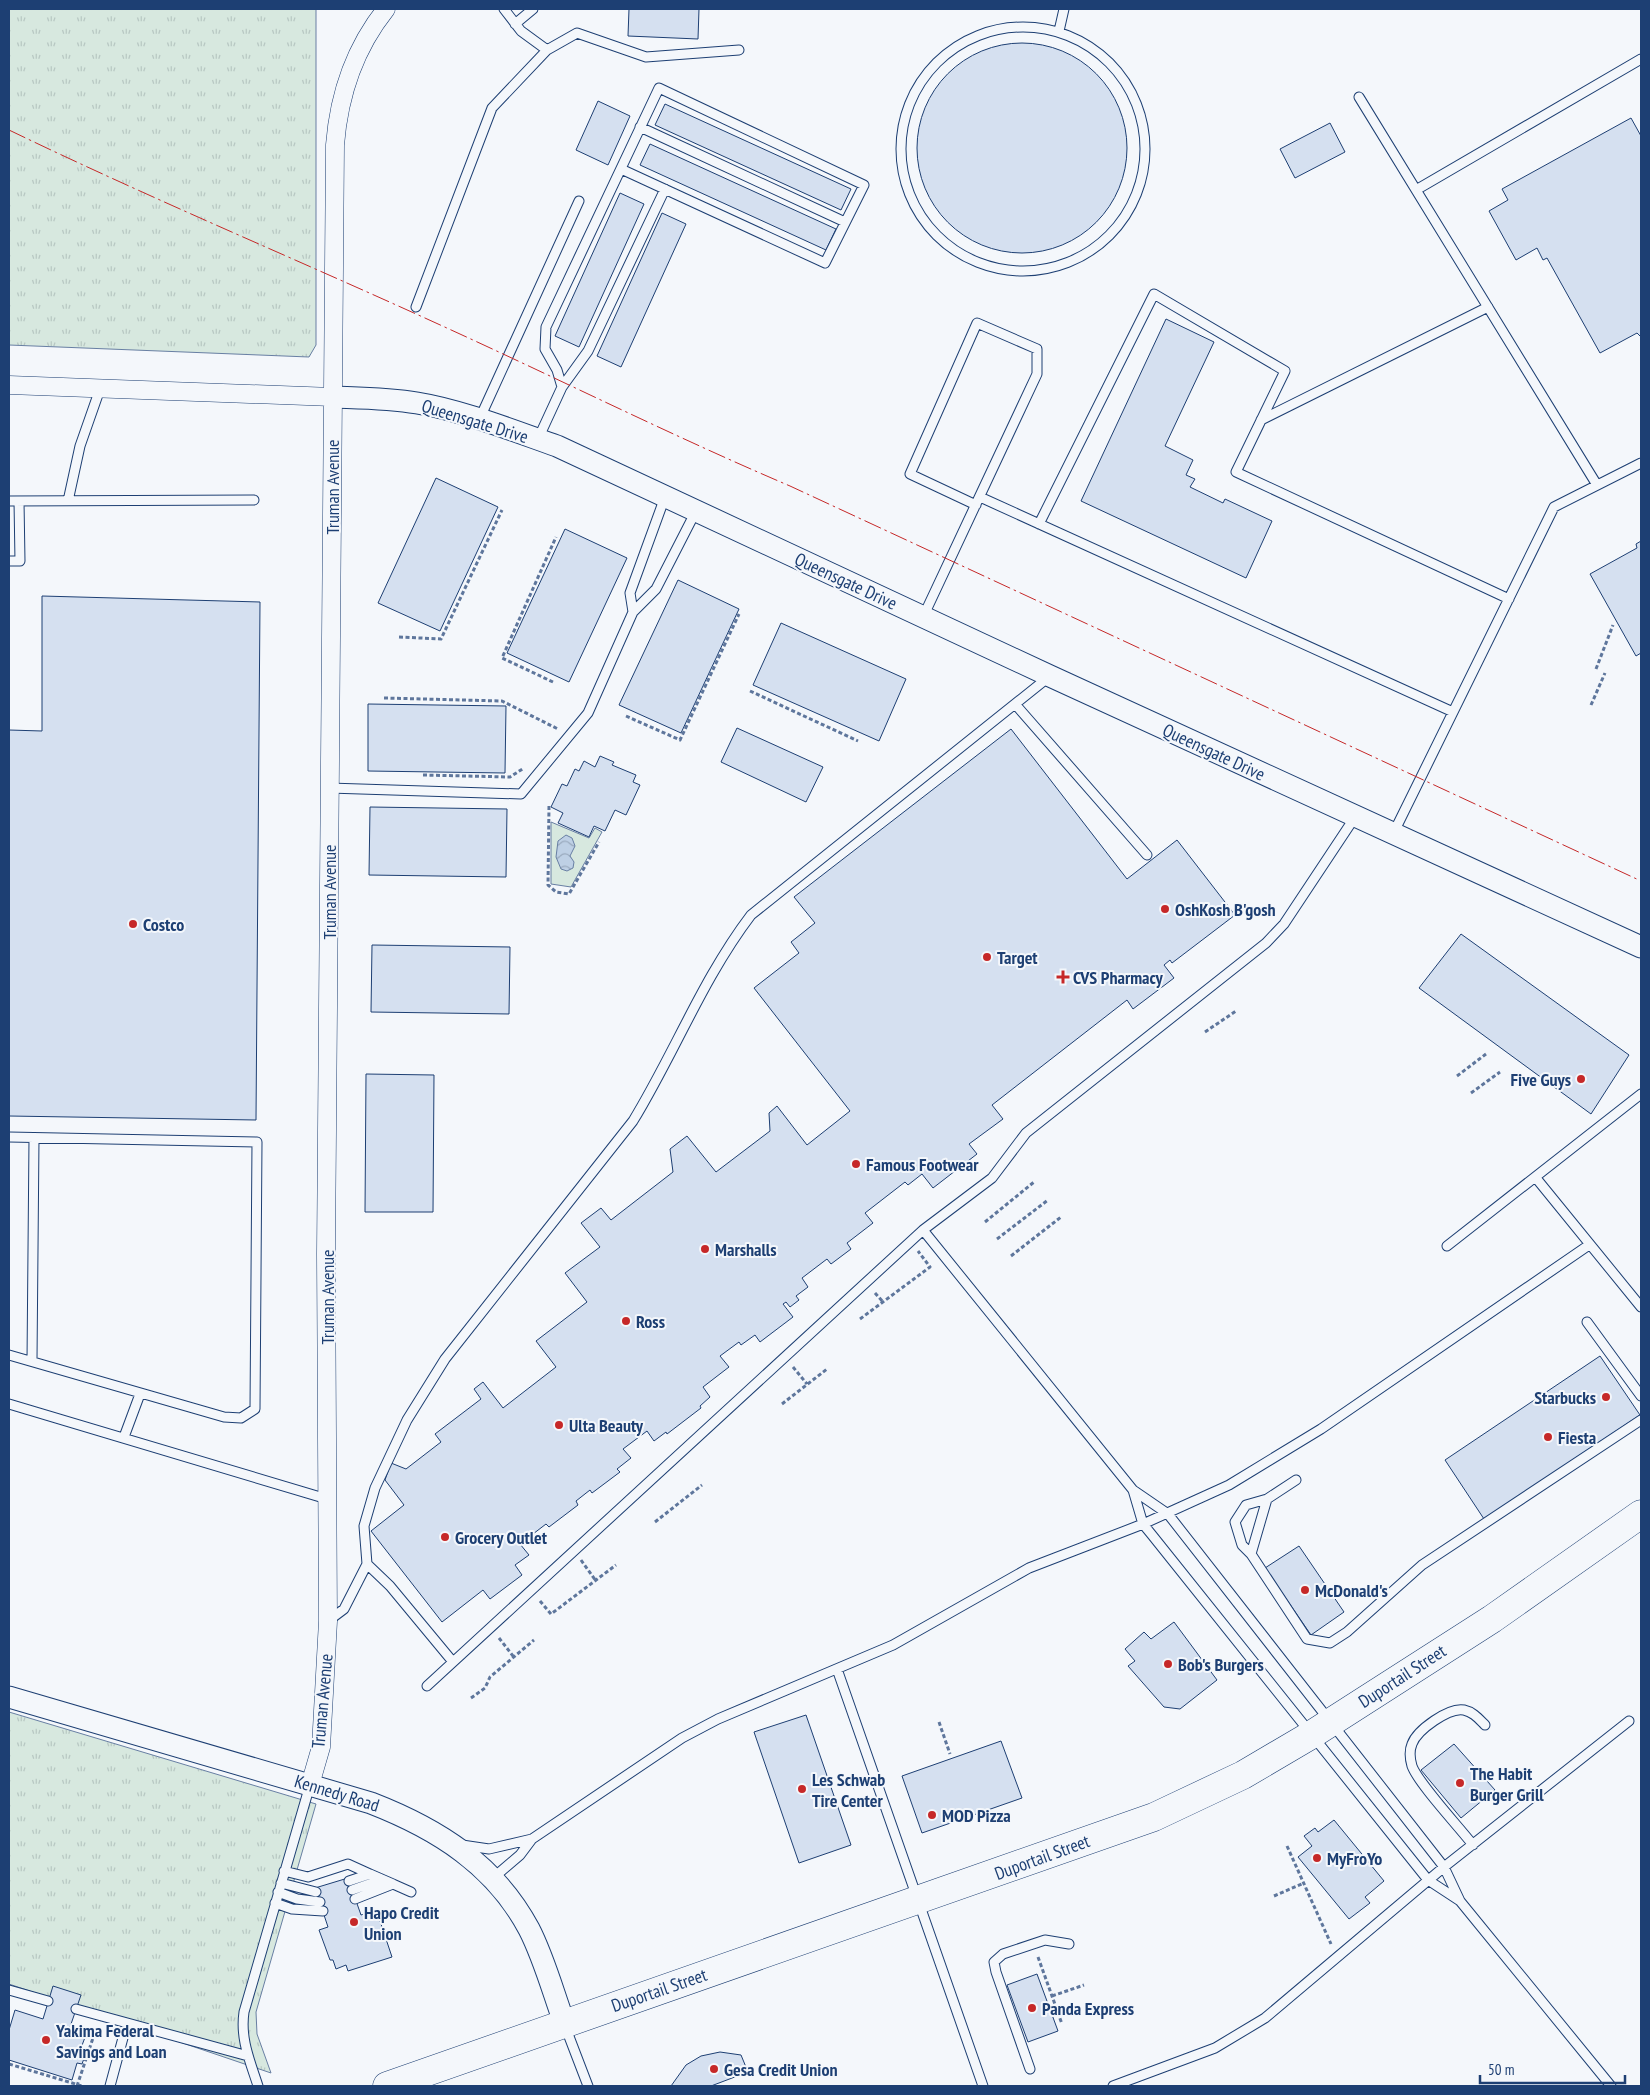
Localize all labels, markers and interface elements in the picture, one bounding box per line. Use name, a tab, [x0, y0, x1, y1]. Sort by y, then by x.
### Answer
street label: Queensgate Drive	[419, 394, 531, 448]
street label: Truman Avenue	[321, 440, 344, 534]
street label: Queensgate Drive	[791, 547, 901, 615]
street label: Queensgate Drive	[1159, 718, 1269, 786]
street label: Truman Avenue	[318, 845, 341, 939]
place label: OshKosh B'gosh	[1175, 898, 1276, 921]
marker: OshKosh B'gosh	[1159, 903, 1171, 915]
place label: Costco	[143, 913, 184, 936]
marker: Costco	[127, 918, 139, 930]
place label: Target	[997, 946, 1038, 969]
marker: Target	[981, 951, 993, 963]
place label: CVS Pharmacy	[1073, 966, 1164, 989]
marker: CVS Pharmacy	[1057, 971, 1069, 983]
place label: Five Guys	[1511, 1068, 1571, 1091]
marker: Five Guys	[1575, 1073, 1587, 1085]
place label: Famous Footwear	[866, 1153, 979, 1176]
marker: Famous Footwear	[850, 1158, 862, 1170]
place label: Marshalls	[715, 1238, 777, 1261]
marker: Marshalls	[699, 1243, 711, 1255]
street label: Truman Avenue	[316, 1250, 339, 1344]
place label: Ross	[636, 1310, 665, 1333]
marker: Ross	[620, 1315, 632, 1327]
place label: Starbucks	[1534, 1386, 1596, 1409]
marker: Starbucks	[1600, 1391, 1612, 1403]
place label: Ulta Beauty	[569, 1414, 644, 1437]
marker: Ulta Beauty	[553, 1419, 565, 1431]
place label: Fiesta	[1558, 1426, 1596, 1449]
marker: Fiesta	[1542, 1431, 1554, 1443]
place label: Grocery Outlet	[455, 1526, 548, 1549]
marker: Grocery Outlet	[439, 1531, 451, 1543]
place label: McDonald's	[1315, 1579, 1388, 1602]
marker: McDonald's	[1299, 1584, 1311, 1596]
street label: Duportail Street	[1354, 1639, 1450, 1713]
street label: Truman Avenue	[306, 1653, 338, 1749]
place label: Bob's Burgers	[1178, 1653, 1264, 1676]
marker: Bob's Burgers	[1162, 1658, 1174, 1670]
place label: The Habit Burger Grill	[1470, 1762, 1544, 1806]
place label: Les Schwab Tire Center	[812, 1768, 885, 1812]
street label: Kennedy Road	[292, 1769, 382, 1817]
marker: The Habit Burger Grill	[1454, 1777, 1466, 1789]
marker: Les Schwab Tire Center	[796, 1783, 808, 1795]
place label: MOD Pizza	[942, 1804, 1011, 1827]
marker: MOD Pizza	[926, 1809, 938, 1821]
street label: Duportail Street	[991, 1829, 1093, 1885]
place label: MyFroYo	[1327, 1847, 1382, 1870]
marker: MyFroYo	[1311, 1852, 1323, 1864]
place label: Hapo Credit Union	[364, 1901, 440, 1945]
marker: Hapo Credit Union	[348, 1916, 360, 1928]
street label: Duportail Street	[608, 1963, 710, 2017]
place label: Panda Express	[1042, 1997, 1134, 2020]
marker: Panda Express	[1026, 2002, 1038, 2014]
place label: Yakima Federal Savings and Loan	[55, 2019, 167, 2063]
marker: Yakima Federal Savings and Loan	[40, 2034, 52, 2046]
scale bar	[1480, 2052, 1625, 2084]
place label: Gesa Credit Union	[724, 2058, 838, 2081]
text: 50 m	[1488, 2060, 1514, 2079]
marker: Gesa Credit Union	[708, 2063, 720, 2075]

